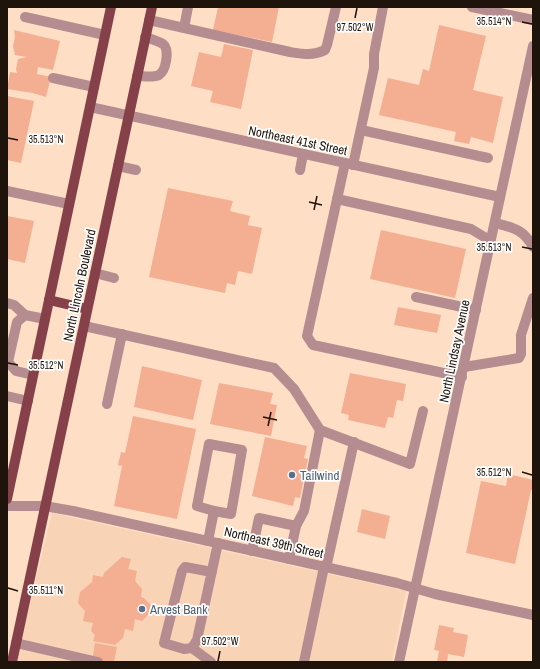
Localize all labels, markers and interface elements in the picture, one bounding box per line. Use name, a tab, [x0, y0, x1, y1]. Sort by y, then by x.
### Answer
text: 35.514°N	[477, 15, 512, 28]
text: 97.502°W	[337, 21, 374, 34]
street label: Northeast 41st Street	[247, 122, 349, 159]
text: 35.513°N	[29, 133, 64, 146]
street label: North Lincoln Boulevard	[59, 227, 100, 343]
text: 35.513°N	[477, 241, 512, 254]
street label: North Lindsay Avenue	[435, 298, 474, 404]
text: 35.512°N	[29, 359, 64, 372]
text: 35.512°N	[477, 466, 512, 479]
place label: Tailwind	[300, 467, 339, 484]
marker: Tailwind	[287, 470, 297, 480]
street label: Northeast 39th Street	[223, 523, 325, 562]
text: 35.511°N	[29, 584, 63, 597]
place label: Arvest Bank	[149, 601, 208, 618]
marker: Arvest Bank	[137, 604, 147, 614]
text: 97.502°W	[202, 635, 239, 648]

